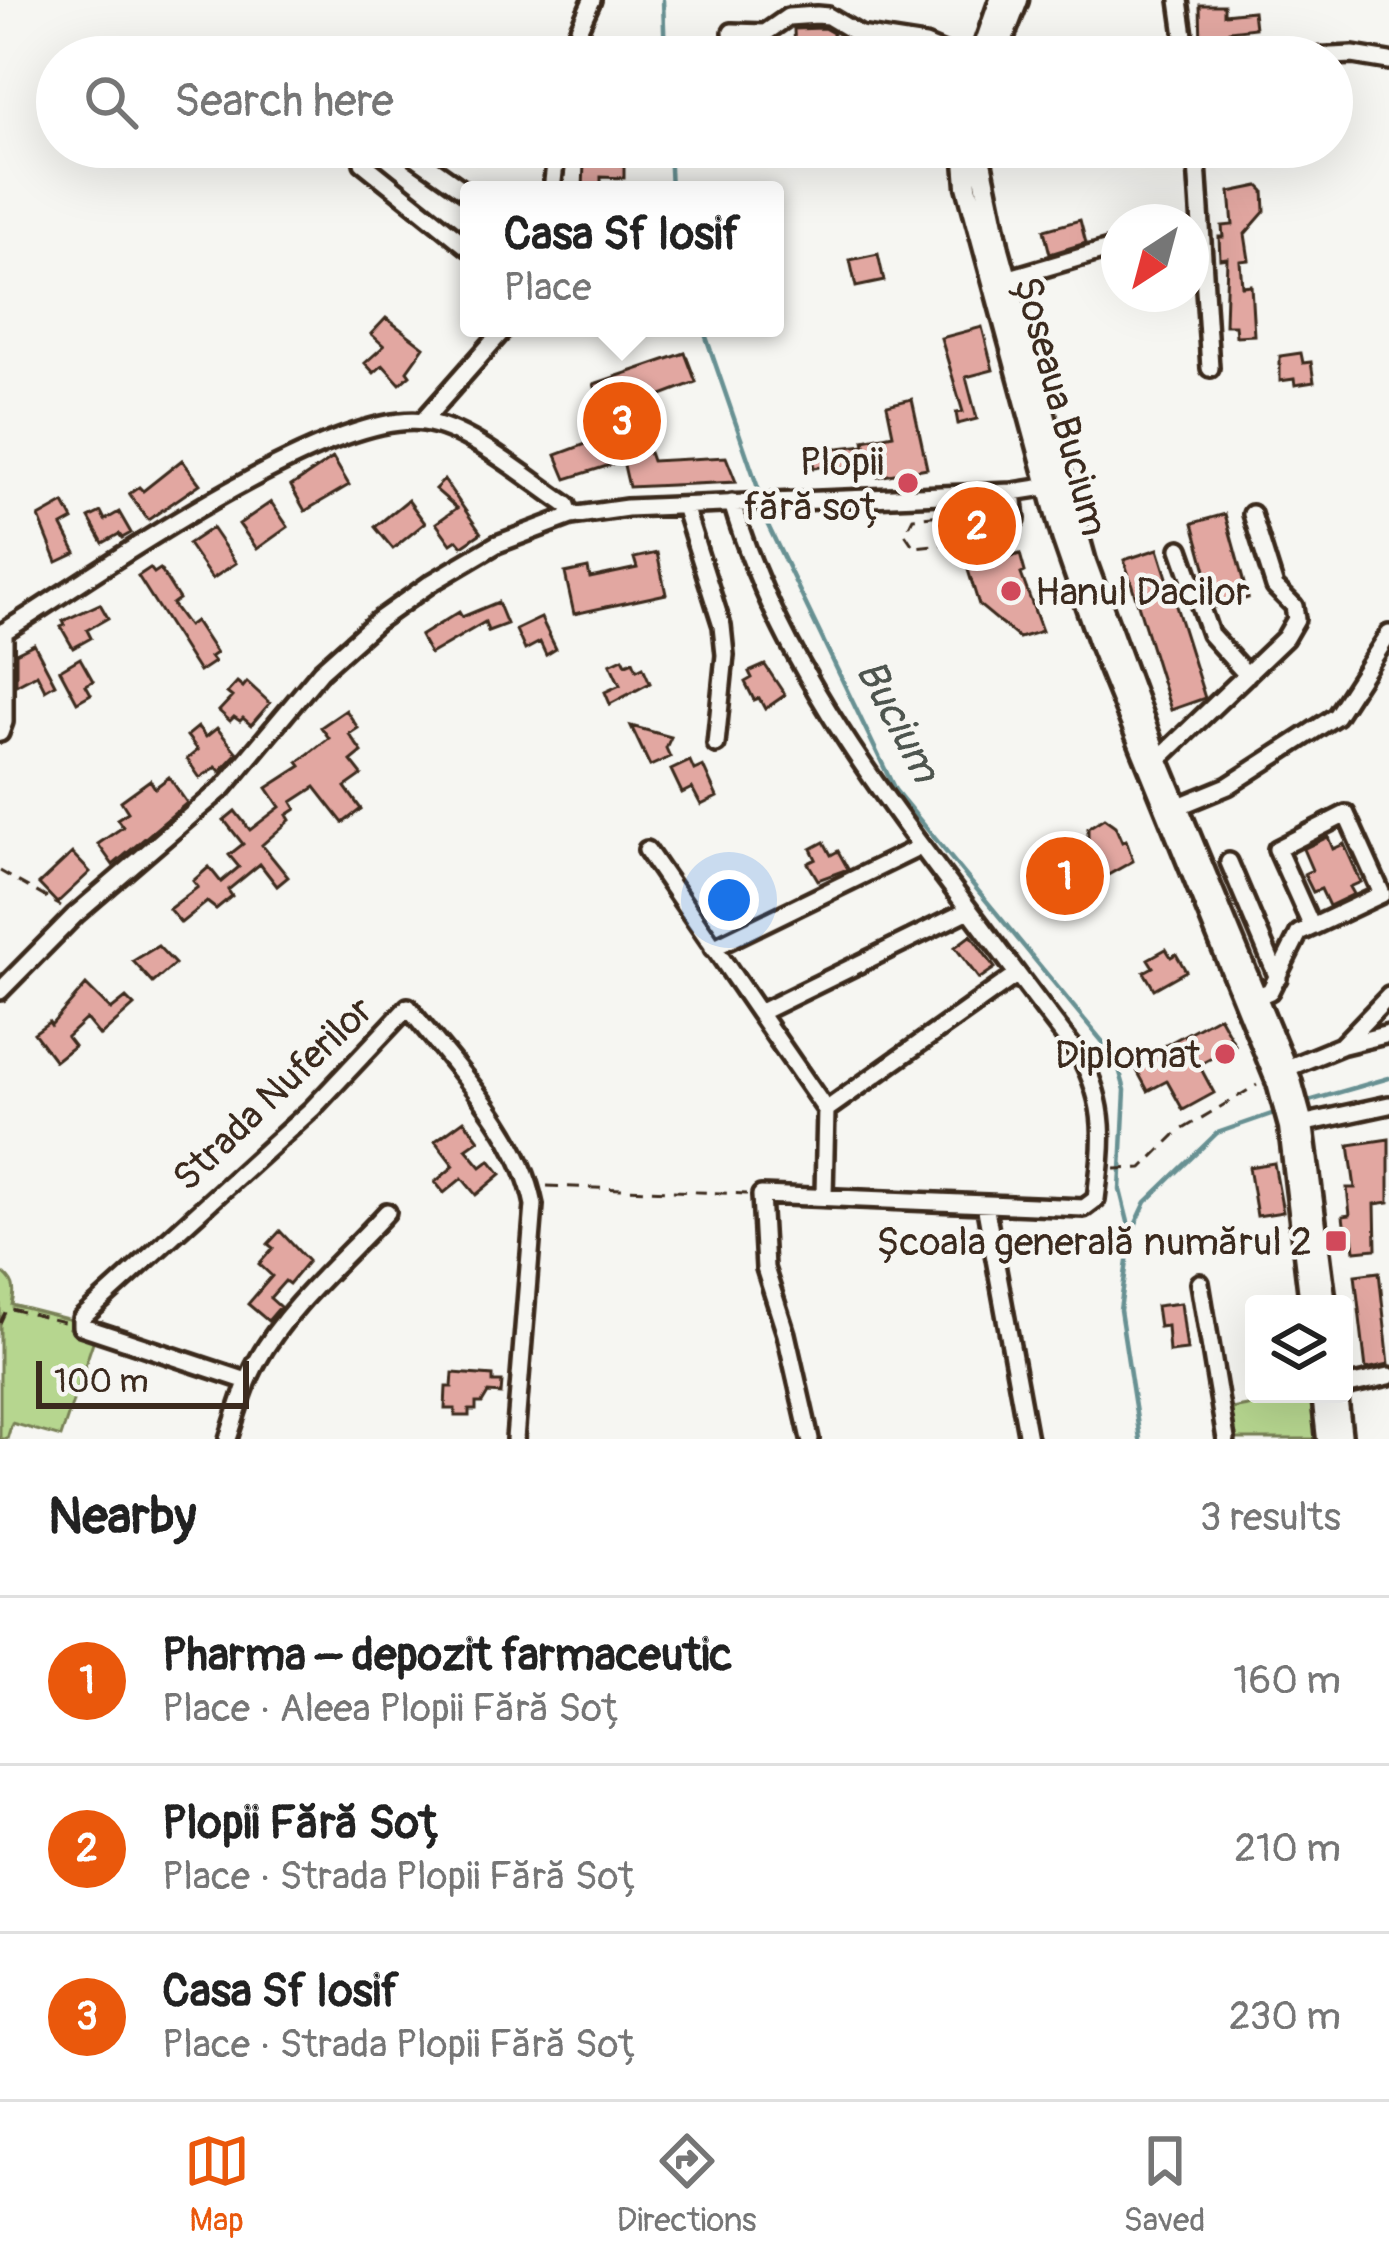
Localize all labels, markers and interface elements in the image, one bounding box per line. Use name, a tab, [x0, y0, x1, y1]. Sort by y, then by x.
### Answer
search box	[36, 36, 1353, 168]
icon: search	[78, 69, 144, 135]
text: Search here	[174, 74, 394, 130]
popup	[460, 181, 784, 337]
north arrow	[1101, 204, 1209, 312]
text: Casa Sf Iosif	[503, 207, 741, 263]
text: Place	[503, 263, 591, 312]
street label: Șoseaua Bucium	[1002, 272, 1119, 541]
pin: 3	[583, 376, 661, 466]
place label: Plopii fără soț	[744, 438, 884, 532]
marker: Plopii fără soț	[895, 470, 921, 496]
pin: 2	[938, 481, 1016, 571]
place label: Hanul Dacilor	[1035, 568, 1250, 617]
marker: Hanul Dacilor	[998, 578, 1024, 604]
water label: Bucium	[844, 651, 952, 793]
pin: 1	[1026, 831, 1104, 921]
your location	[699, 870, 759, 930]
street label: Strada Nuferilor	[163, 986, 384, 1202]
place label: Diplomat	[1055, 1031, 1201, 1080]
marker: Diplomat	[1212, 1041, 1238, 1067]
place label: Școala generală numărul 2	[876, 1218, 1312, 1267]
marker: Școala generală numărul 2	[1323, 1228, 1349, 1254]
map controls	[1245, 1295, 1353, 1403]
button: layers	[1245, 1295, 1353, 1403]
scale bar	[36, 1355, 249, 1408]
text: 100 m	[54, 1361, 148, 1402]
text: Nearby	[48, 1485, 196, 1549]
text: 3 results	[1200, 1493, 1341, 1542]
text: Pharma – depozit farmaceutic	[162, 1628, 732, 1684]
text: 1	[79, 1656, 95, 1705]
text: 160 m	[1233, 1656, 1341, 1705]
text: Place · Aleea Plopii Fără Soț	[162, 1684, 625, 1733]
text: Plopii Fără Soț	[162, 1796, 446, 1852]
text: 2	[76, 1824, 98, 1873]
text: 210 m	[1234, 1824, 1341, 1873]
text: Place · Strada Plopii Fără Soț	[162, 1852, 642, 1901]
text: Casa Sf Iosif	[162, 1964, 399, 2020]
text: 3	[76, 1992, 98, 2041]
text: 230 m	[1229, 1992, 1341, 2041]
text: Place · Strada Plopii Fără Soț	[162, 2020, 642, 2069]
tab: Map	[184, 2128, 250, 2241]
tab: Directions	[617, 2128, 757, 2241]
tab: Saved	[1124, 2128, 1205, 2241]

